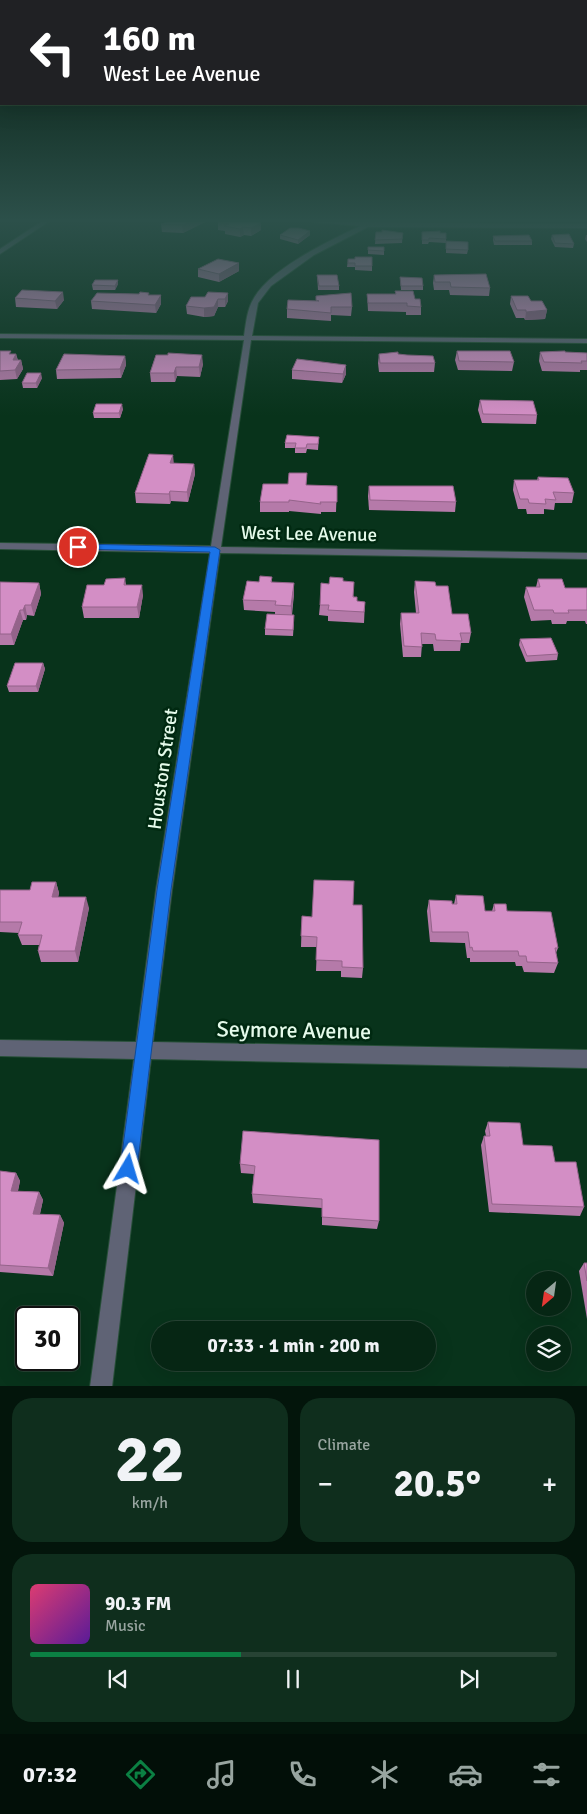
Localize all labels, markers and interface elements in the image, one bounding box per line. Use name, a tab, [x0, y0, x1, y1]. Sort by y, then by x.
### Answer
text: 160 m	[103, 17, 196, 60]
icon: left	[20, 20, 85, 85]
text: West Lee Avenue	[103, 60, 261, 87]
street label: West Lee Avenue	[241, 521, 377, 547]
pin	[57, 526, 99, 568]
icon: arrive	[64, 533, 92, 561]
street label: Houston Street	[143, 707, 183, 831]
street label: Seymore Avenue	[216, 1015, 372, 1045]
position arrow	[101, 1142, 153, 1194]
north arrow	[526, 1271, 571, 1316]
map controls	[526, 1271, 571, 1371]
speed limit sign: 30	[15, 1306, 80, 1371]
button: layers	[526, 1326, 571, 1371]
text: 07:33 · 1 min · 200 m	[207, 1334, 380, 1358]
text: 22	[115, 1420, 185, 1500]
text: Climate	[318, 1435, 370, 1455]
text: 20.5°	[393, 1460, 481, 1507]
text: −	[318, 1467, 333, 1501]
text: +	[542, 1467, 557, 1501]
text: km/h	[132, 1493, 168, 1513]
text: 90.3 FM	[105, 1592, 171, 1616]
text: Music	[105, 1616, 146, 1636]
icon: previous	[104, 1665, 132, 1693]
icon: pause	[279, 1665, 307, 1693]
icon: next	[455, 1665, 483, 1693]
icon: directions	[123, 1757, 158, 1792]
icon: music	[204, 1757, 239, 1792]
icon: phone	[285, 1757, 320, 1792]
icon: climate	[367, 1757, 402, 1792]
icon: car	[448, 1757, 483, 1792]
icon: filters	[529, 1757, 564, 1792]
text: 07:32	[23, 1761, 77, 1788]

